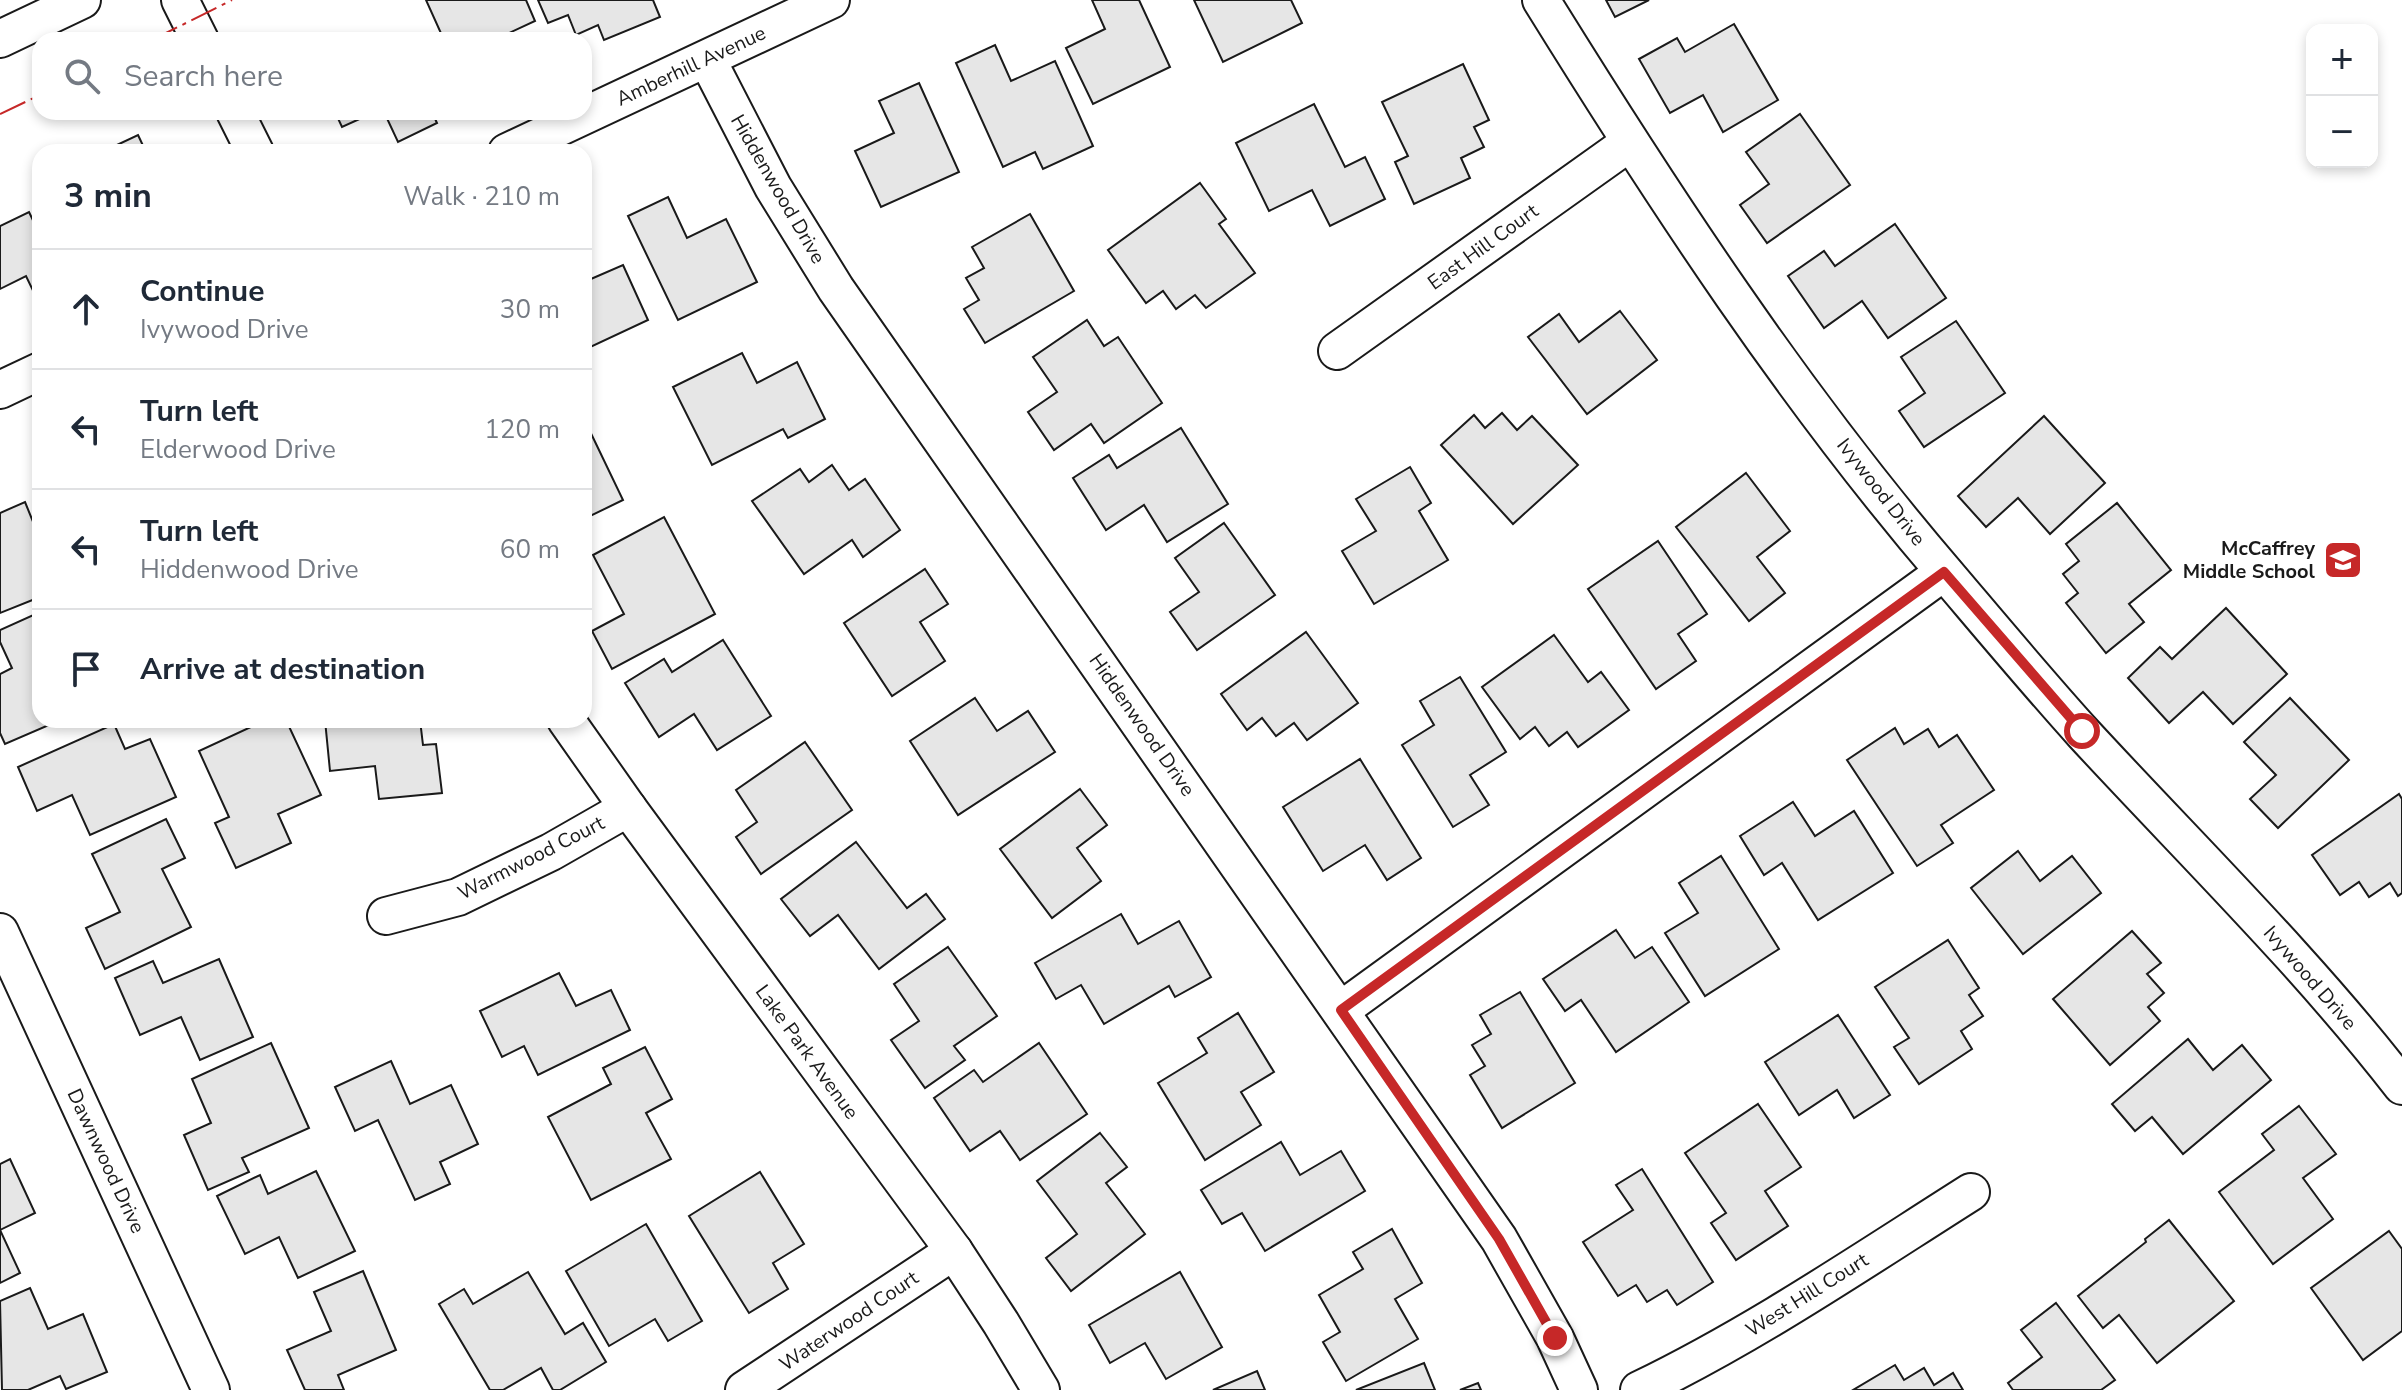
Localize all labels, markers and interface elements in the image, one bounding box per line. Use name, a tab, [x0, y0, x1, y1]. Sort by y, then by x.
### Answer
street label: Amberhill Avenue	[612, 19, 770, 113]
map controls	[2306, 24, 2378, 168]
button: +	[2306, 24, 2378, 96]
search box	[32, 32, 592, 120]
icon: search	[60, 54, 104, 98]
text: Search here	[124, 56, 283, 97]
button: −	[2306, 96, 2378, 168]
street label: Hiddenwood Drive	[724, 109, 832, 269]
text: 3 min	[64, 173, 152, 219]
text: Walk · 210 m	[403, 179, 560, 214]
street label: East Hill Court	[1422, 197, 1544, 296]
text: Continue	[140, 271, 265, 312]
icon: ahead	[64, 287, 108, 331]
text: 30 m	[500, 292, 560, 327]
text: Ivywood Drive	[140, 312, 308, 347]
text: Turn left	[140, 391, 258, 432]
icon: left	[64, 407, 108, 451]
text: 120 m	[484, 412, 560, 447]
text: Elderwood Drive	[140, 432, 336, 467]
street label: Ivywood Drive	[1830, 433, 1932, 551]
text: Turn left	[140, 511, 258, 552]
icon: left	[64, 527, 108, 571]
text: 60 m	[500, 532, 560, 567]
place label: McCaffrey Middle School	[2183, 535, 2316, 585]
school or university icon: McCaffrey Middle School	[2322, 539, 2364, 581]
text: Hiddenwood Drive	[140, 552, 359, 587]
icon: arrive	[64, 647, 108, 691]
street label: Hiddenwood Drive	[1083, 648, 1201, 802]
text: Arrive at destination	[140, 649, 425, 690]
route start	[2064, 713, 2100, 749]
street label: Warmwood Court	[453, 809, 610, 907]
street label: Ivywood Drive	[2257, 920, 2363, 1036]
street label: Lake Park Avenue	[749, 979, 865, 1125]
street label: Dawnwood Drive	[61, 1084, 151, 1238]
street label: West Hill Court	[1741, 1246, 1874, 1343]
street label: Waterwood Court	[774, 1264, 925, 1378]
route end	[1537, 1320, 1573, 1356]

